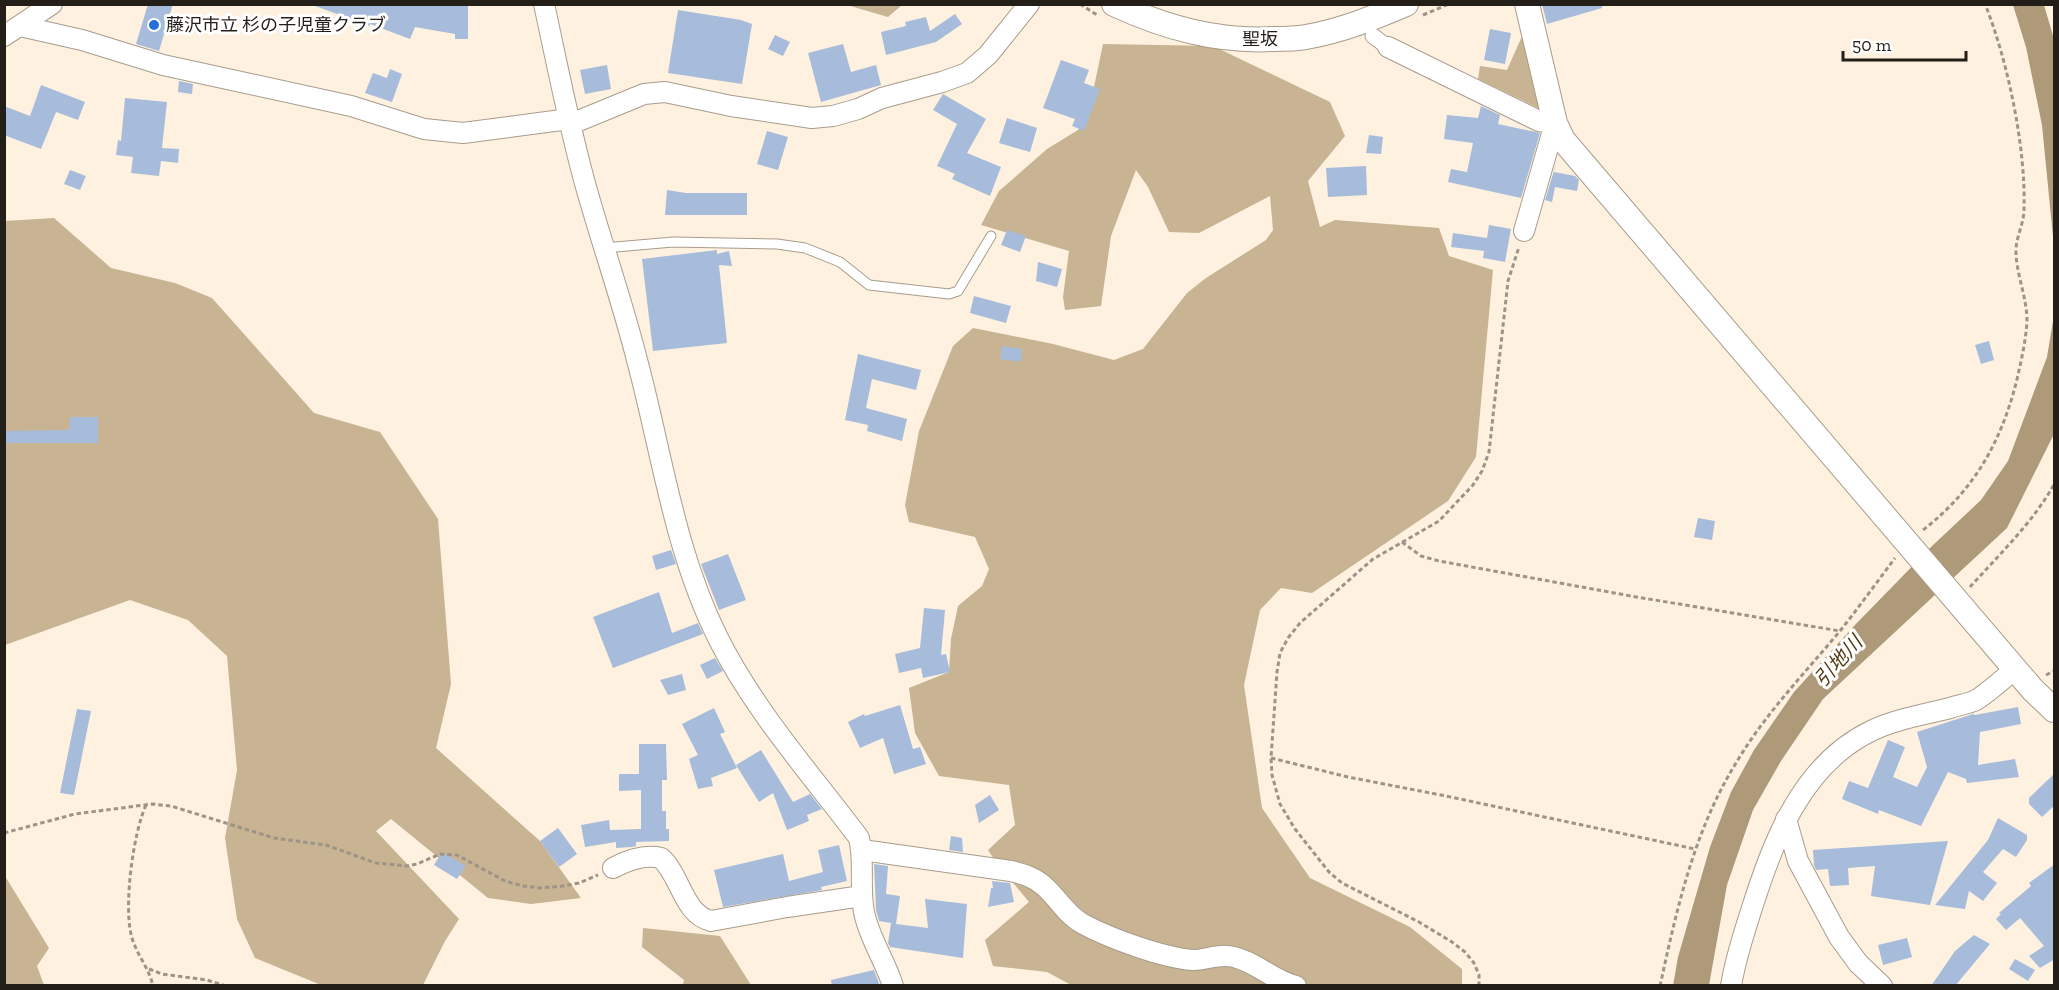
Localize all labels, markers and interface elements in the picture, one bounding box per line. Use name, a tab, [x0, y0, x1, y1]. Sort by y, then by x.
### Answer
place label: 藤沢市立 杉の子児童クラブ	[166, 14, 386, 36]
marker: 藤沢市立 杉の子児童クラブ	[147, 18, 161, 32]
scale bar	[1843, 24, 1966, 62]
street label: 聖坂	[1242, 28, 1278, 50]
text: 50 m	[1852, 34, 1892, 56]
water label: 引地川	[1809, 629, 1868, 691]

